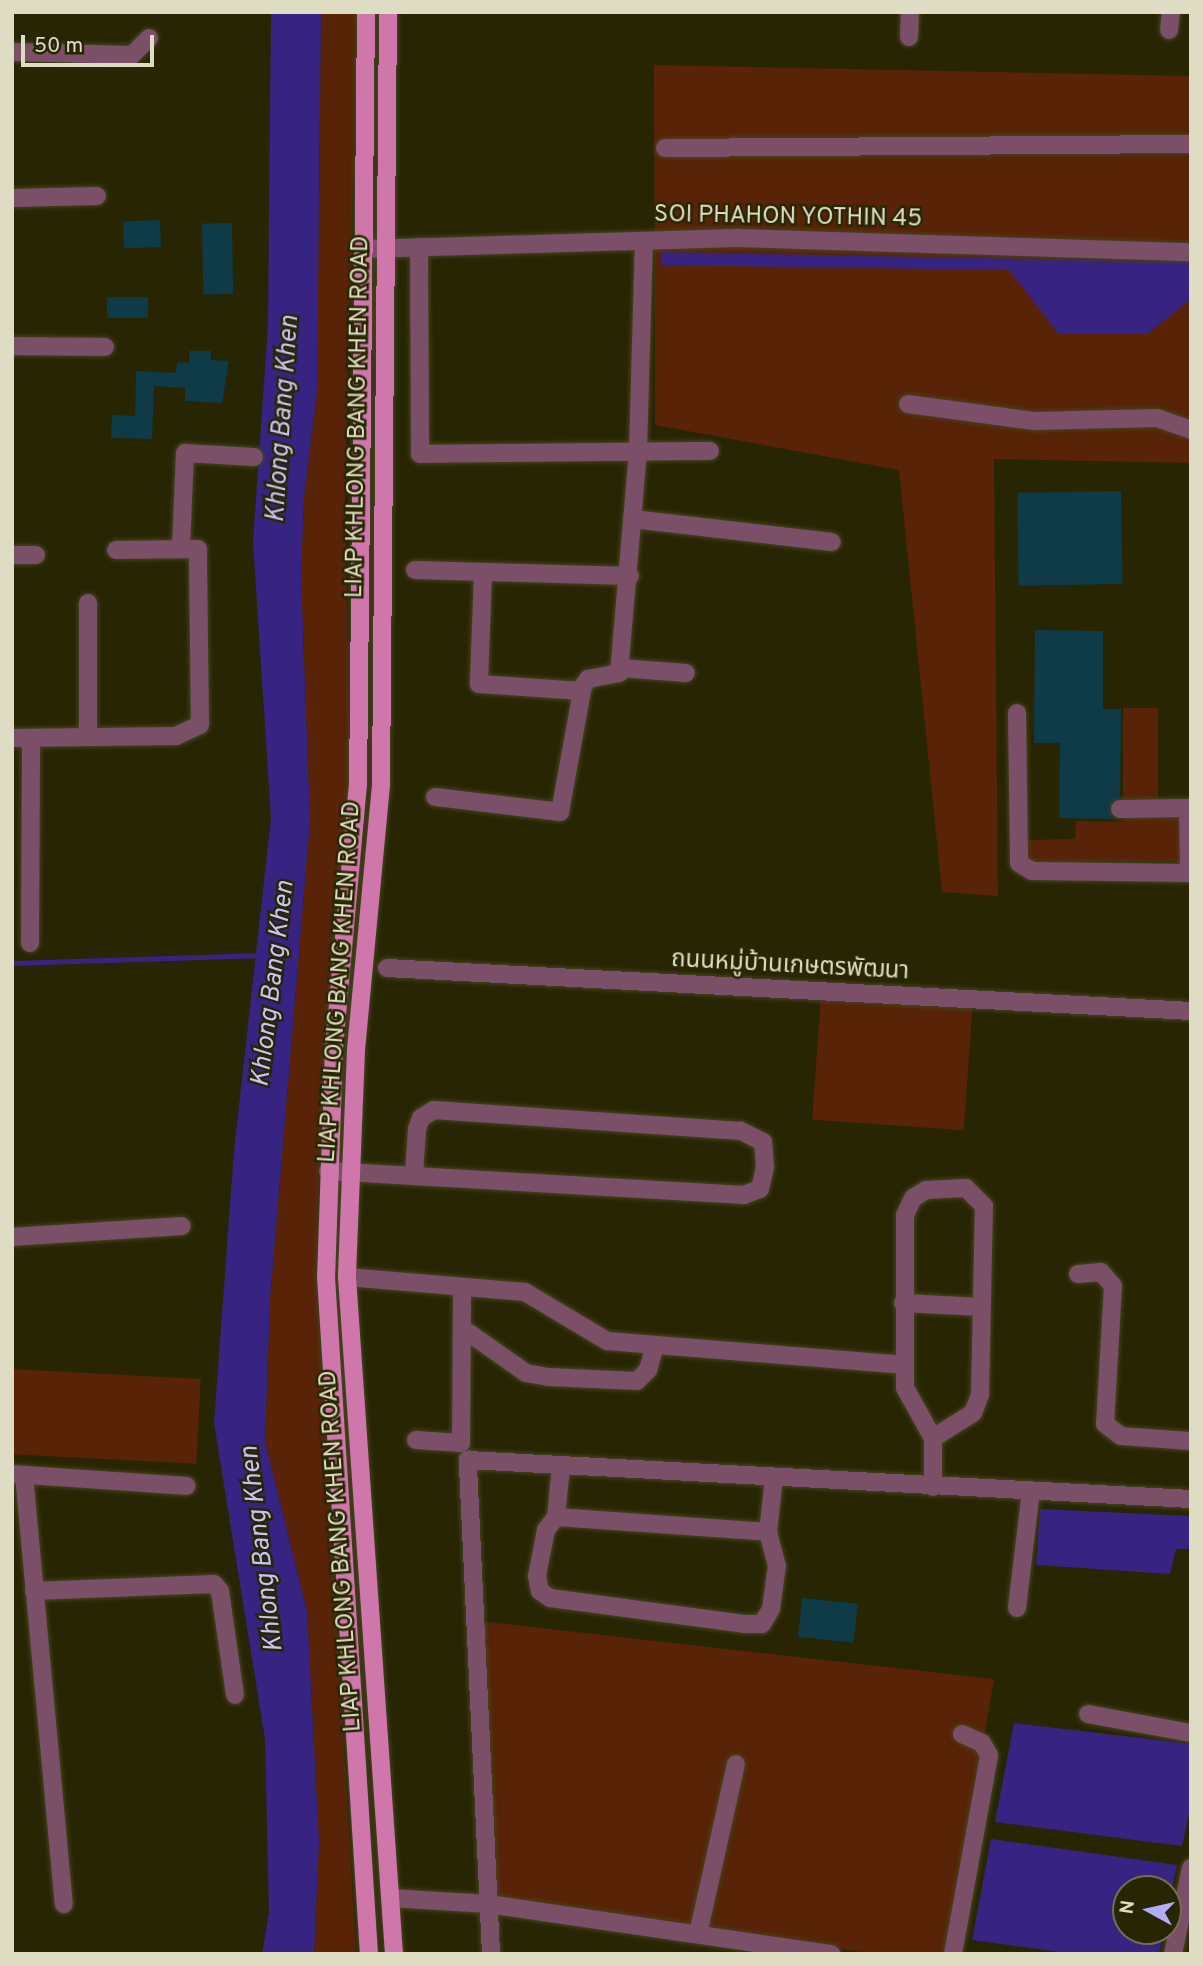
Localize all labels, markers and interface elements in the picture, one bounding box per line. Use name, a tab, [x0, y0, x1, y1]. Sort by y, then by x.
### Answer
scale bar	[24, 21, 158, 65]
text: 50 m	[34, 33, 83, 60]
street label: SOI PHAHON YOTHIN 45	[653, 201, 923, 235]
street label: LIAP KHLONG BANG KHEN ROAD	[341, 235, 377, 599]
water label: Khlong Bang Khen	[261, 314, 307, 524]
street label: LIAP KHLONG BANG KHEN ROAD	[314, 800, 368, 1164]
water label: Khlong Bang Khen	[246, 879, 302, 1089]
street label: ถนนหมู่บ้านเกษตรพัฒนา	[670, 946, 910, 988]
street label: LIAP KHLONG BANG KHEN ROAD	[315, 1369, 369, 1733]
water label: Khlong Bang Khen	[235, 1444, 291, 1654]
north arrow	[1112, 1875, 1182, 1945]
text: N	[1115, 1899, 1141, 1916]

